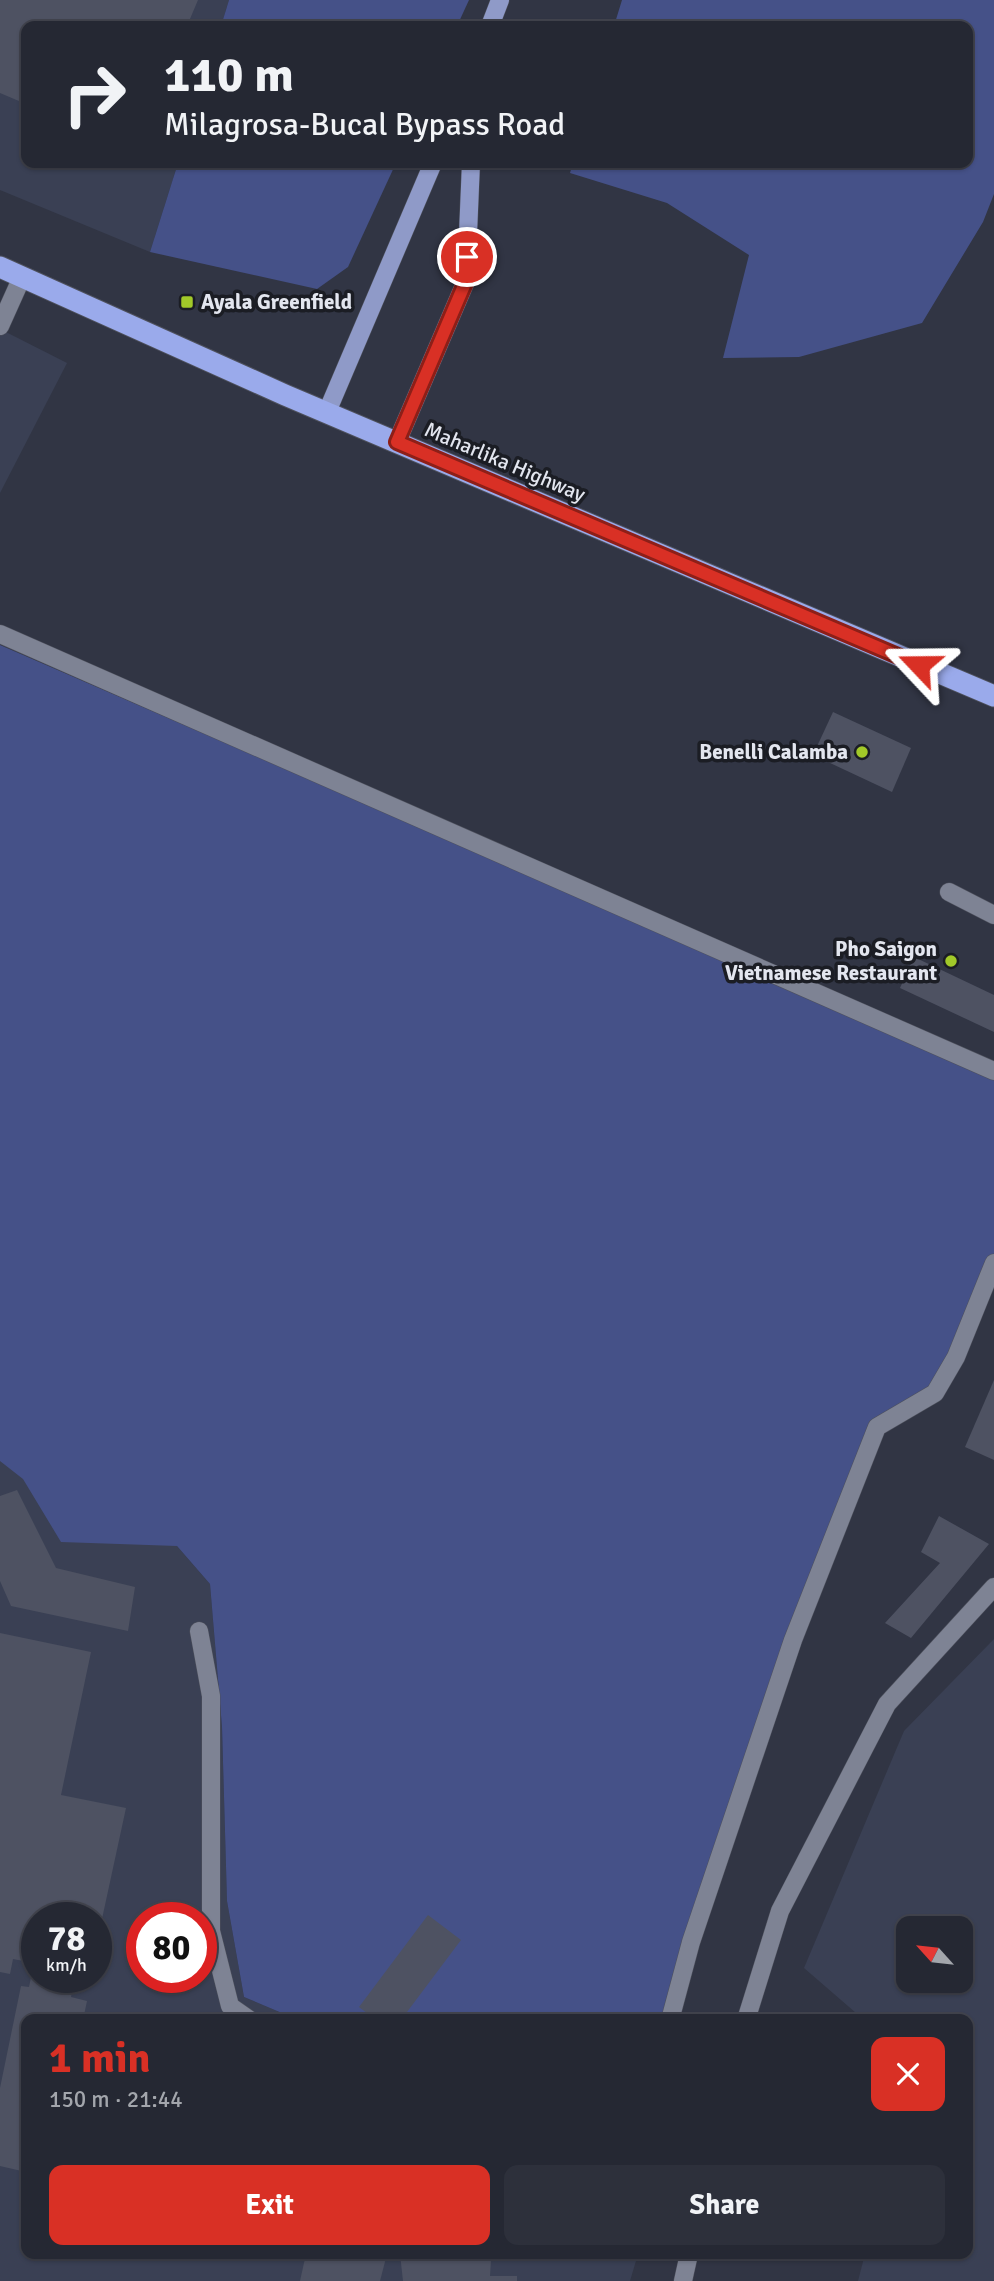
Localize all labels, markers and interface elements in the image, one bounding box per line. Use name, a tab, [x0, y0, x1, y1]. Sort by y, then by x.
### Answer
text: 110 m	[164, 45, 294, 105]
icon: right	[49, 49, 140, 140]
text: Milagrosa-Bucal Bypass Road	[164, 105, 565, 144]
pin	[437, 227, 497, 287]
icon: arrive	[448, 238, 486, 276]
place label: Ayala Greenfield	[201, 289, 352, 315]
marker: Ayala Greenfield	[179, 294, 195, 310]
street label: Maharlika Highway	[421, 416, 589, 508]
position arrow	[882, 628, 956, 702]
place label: Benelli Calamba	[699, 739, 848, 765]
marker: Benelli Calamba	[854, 744, 870, 760]
place label: Pho Saigon Vietnamese Restaurant	[725, 936, 937, 986]
marker: Pho Saigon Vietnamese Restaurant	[943, 953, 959, 969]
speed limit sign: 80	[126, 1902, 217, 1993]
north arrow	[896, 1916, 973, 1993]
map controls	[896, 1916, 973, 1993]
text: 78	[48, 1917, 85, 1960]
text: km/h	[46, 1954, 87, 1976]
text: 1 min	[49, 2033, 150, 2084]
button: close	[871, 2037, 945, 2111]
text: 150 m · 21:44	[49, 2085, 183, 2114]
button: Exit	[49, 2165, 490, 2245]
button: Share	[504, 2165, 945, 2245]

